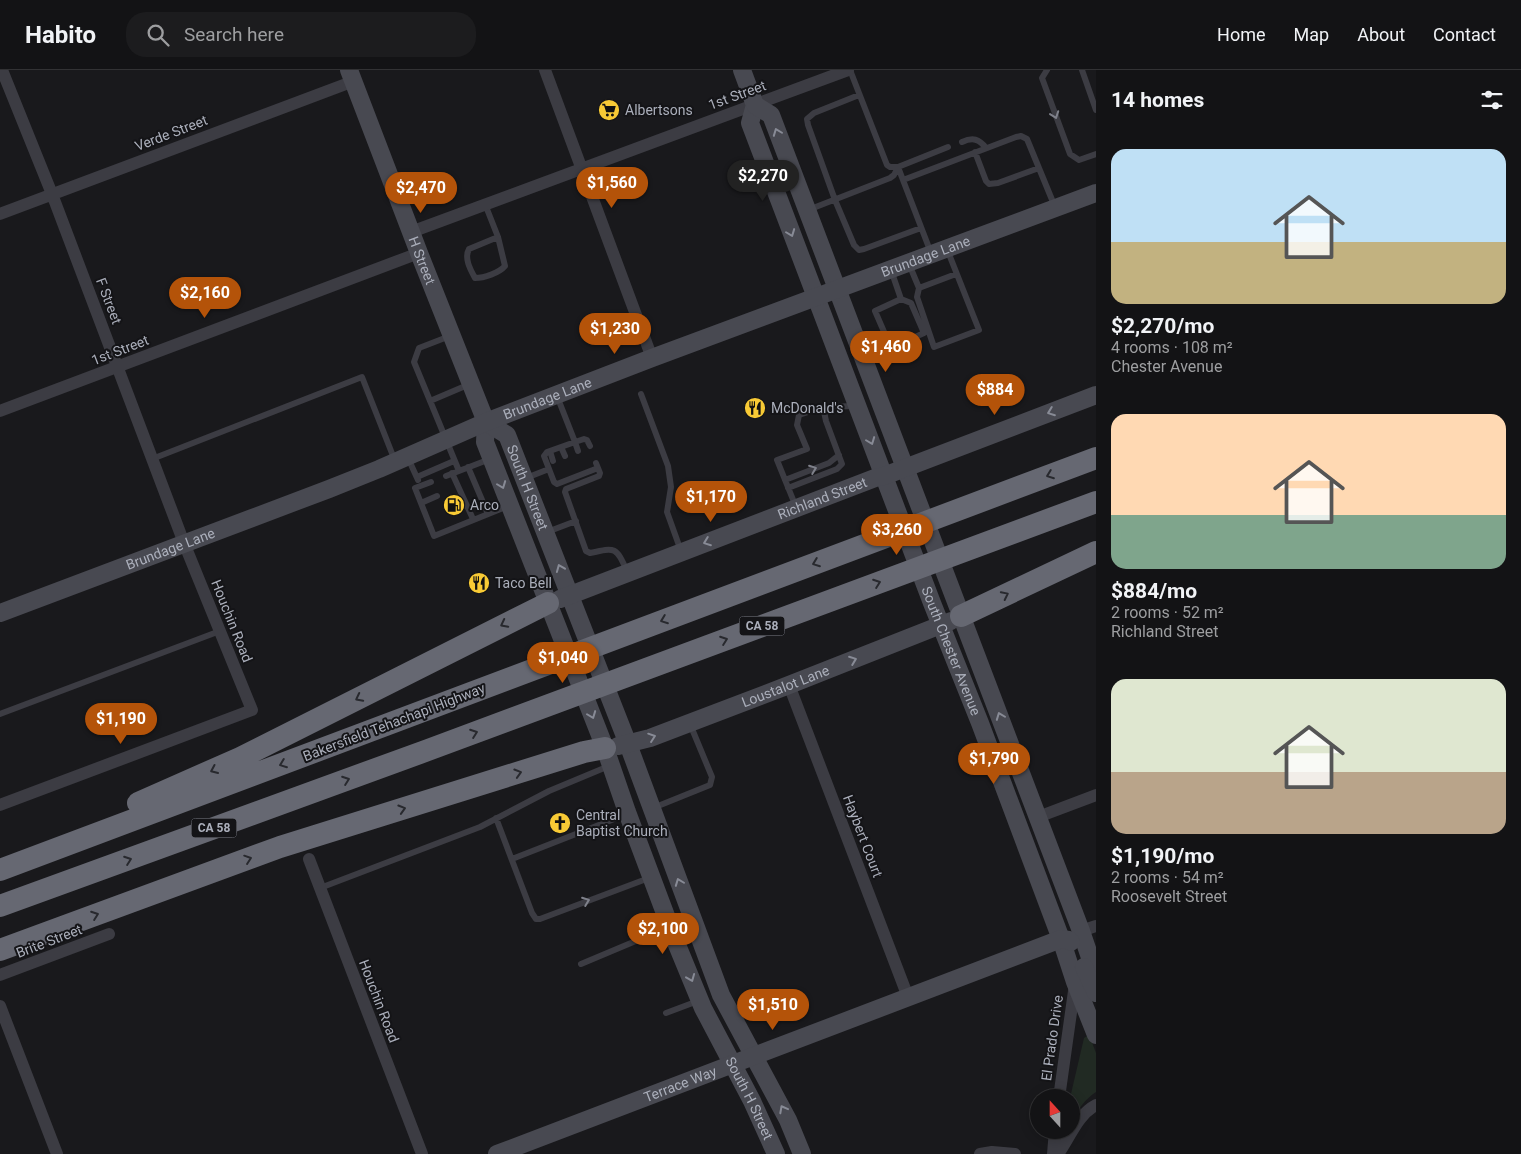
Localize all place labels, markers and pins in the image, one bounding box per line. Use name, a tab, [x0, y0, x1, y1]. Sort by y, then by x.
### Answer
supermarket icon: Albertsons	[597, 98, 621, 122]
place label: Albertsons	[625, 102, 693, 118]
pin: $2,270	[722, 160, 804, 202]
pin: $1,560	[571, 166, 653, 209]
pin: $2,470	[380, 172, 462, 214]
pin: $2,160	[164, 276, 246, 319]
pin: $1,230	[574, 312, 656, 355]
pin: $1,460	[845, 330, 927, 373]
pin: $884	[965, 374, 1025, 416]
restaurant icon: McDonald's	[743, 396, 767, 420]
place label: McDonald's	[771, 400, 844, 416]
pin: $1,170	[670, 480, 752, 523]
fuel station icon: Arco	[442, 493, 466, 517]
place label: Arco	[470, 497, 499, 513]
pin: $3,260	[856, 514, 938, 556]
restaurant icon: Taco Bell	[467, 571, 491, 595]
place label: Taco Bell	[495, 575, 552, 591]
pin: $1,040	[522, 642, 604, 684]
pin: $1,190	[80, 702, 162, 745]
pin: $1,790	[953, 742, 1035, 785]
place label: Central Baptist Church	[576, 807, 668, 839]
church icon: Central Baptist Church	[548, 811, 572, 835]
pin: $2,100	[622, 912, 704, 955]
pin: $1,510	[732, 988, 814, 1031]

